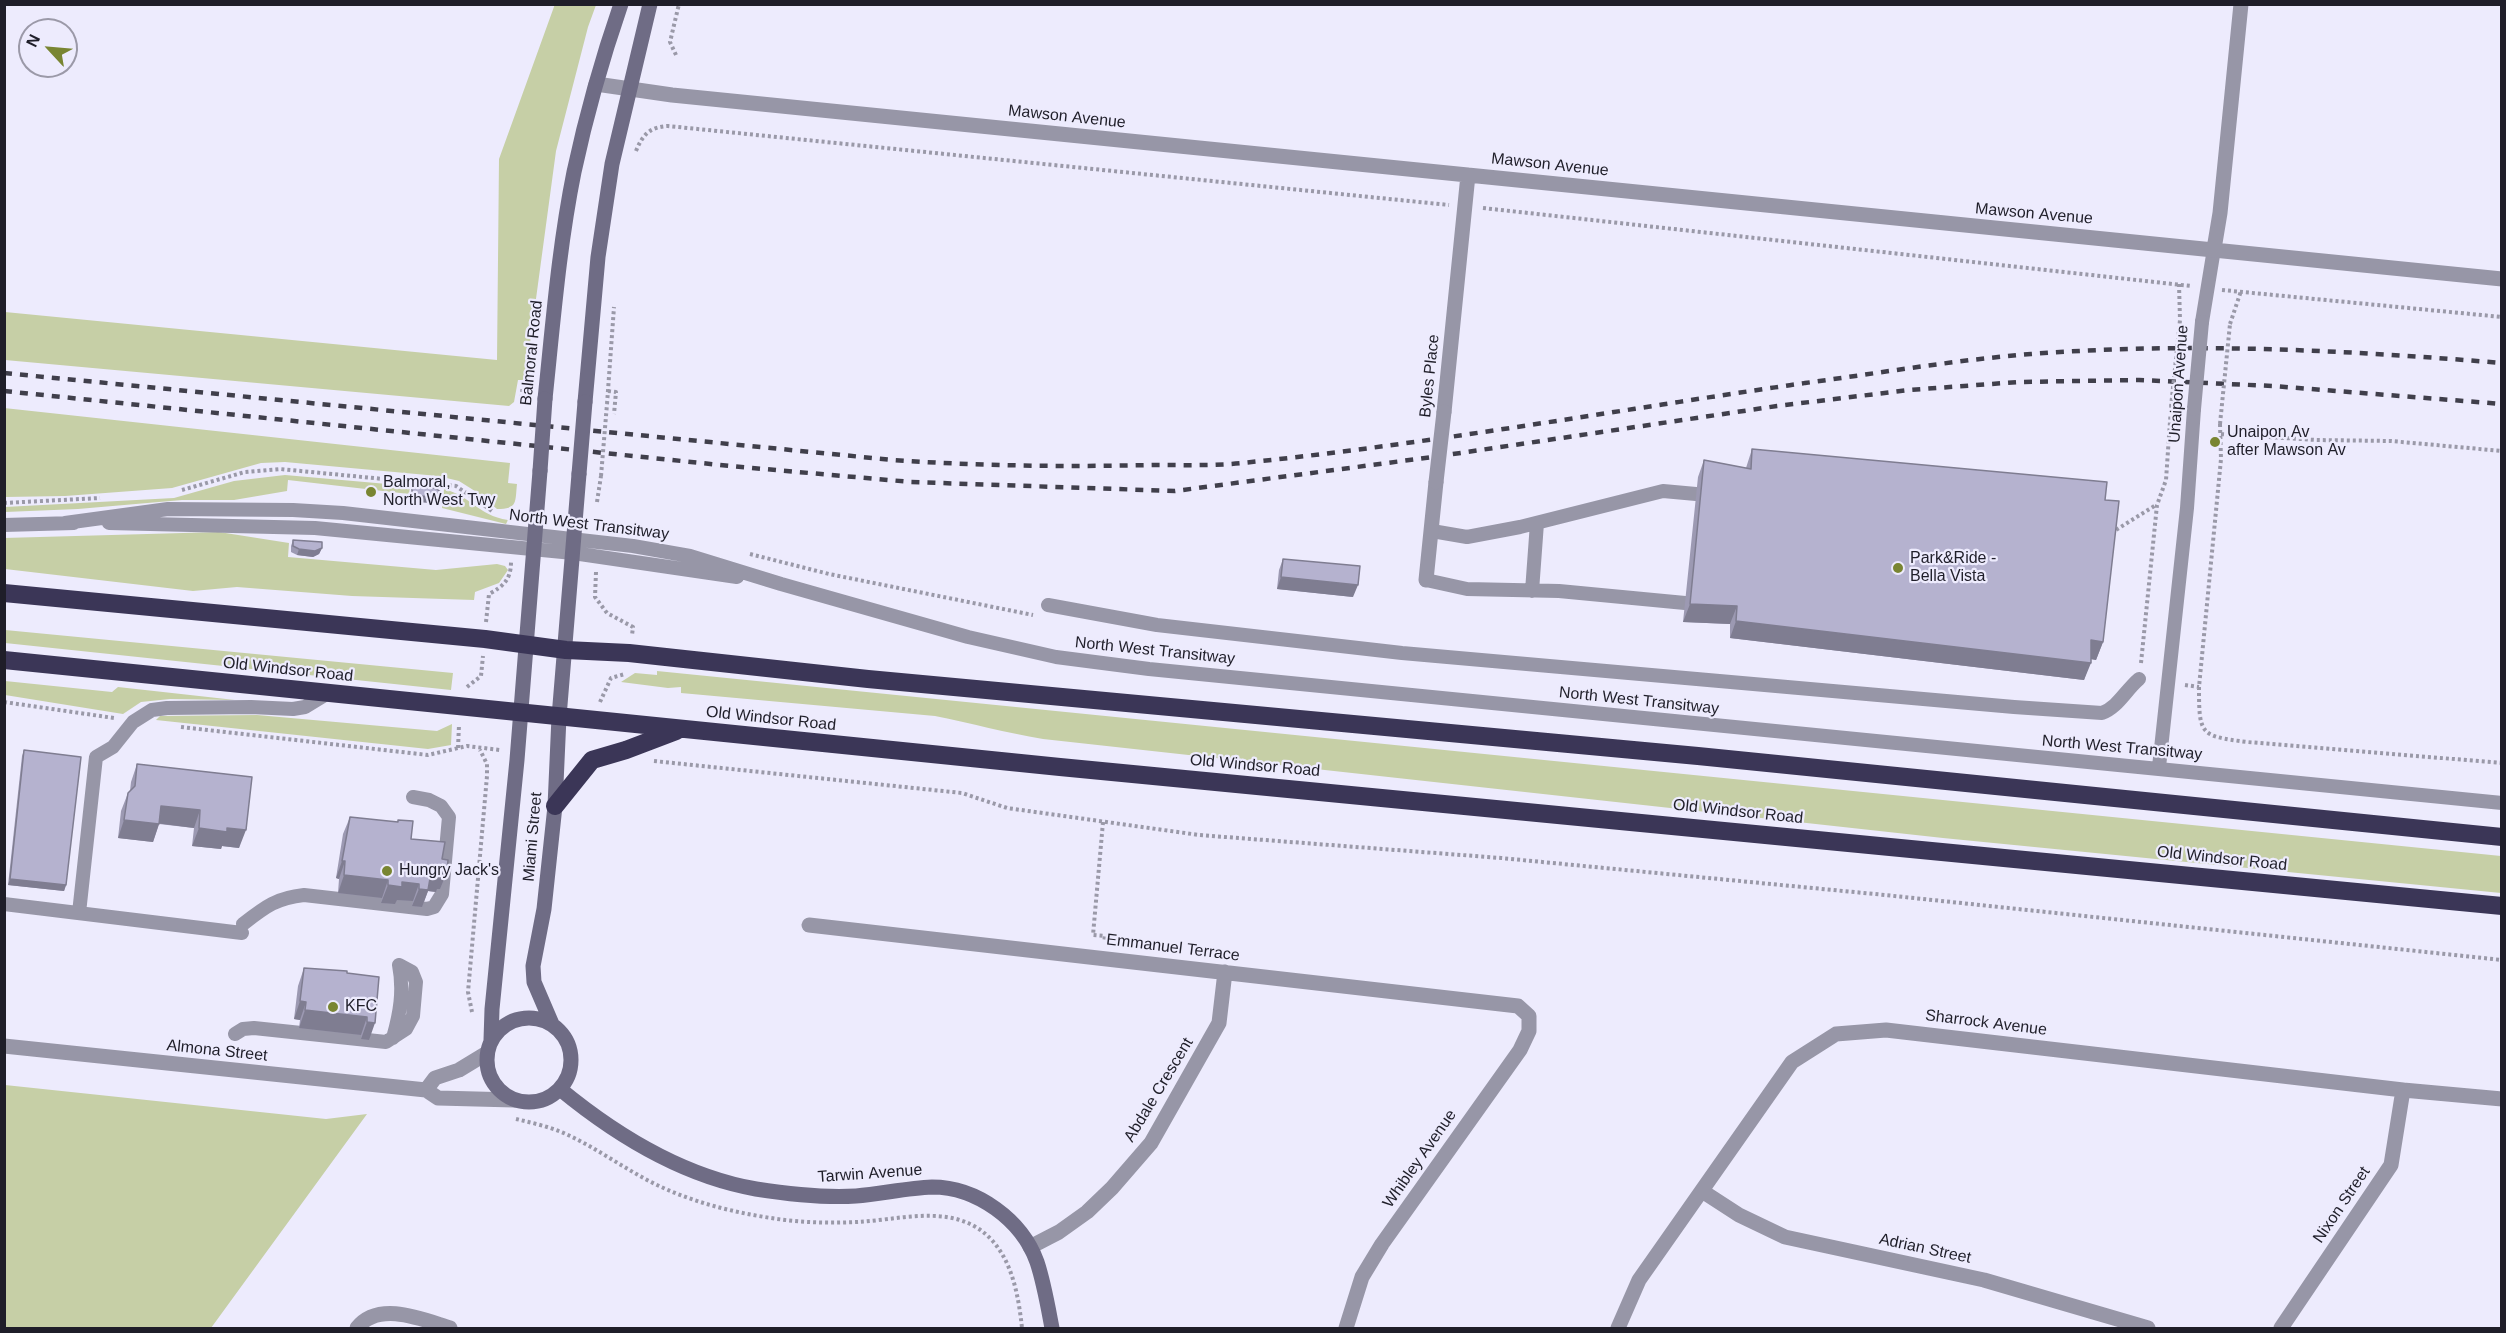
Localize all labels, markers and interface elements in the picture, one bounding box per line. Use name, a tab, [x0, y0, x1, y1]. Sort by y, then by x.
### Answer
north arrow	[18, 18, 78, 78]
text: N	[23, 32, 43, 50]
street label: Mawson Avenue	[1007, 101, 1127, 133]
street label: Mawson Avenue	[1490, 149, 1610, 181]
street label: Mawson Avenue	[1974, 199, 2094, 229]
street label: Balmoral Road	[517, 299, 547, 407]
street label: Unaipon Avenue	[2165, 324, 2193, 444]
street label: Byles Place	[1416, 333, 1444, 419]
place label: Unaipon Av after Mawson Av	[2227, 423, 2346, 461]
marker: Unaipon Av after Mawson Av	[2208, 435, 2222, 449]
place label: Balmoral, North West Twy	[383, 473, 496, 511]
marker: Balmoral, North West Twy	[364, 485, 378, 499]
street label: North West Transitway	[508, 506, 670, 544]
place label: Park&Ride - Bella Vista	[1910, 549, 1996, 587]
marker: Park&Ride - Bella Vista	[1891, 561, 1905, 575]
street label: North West Transitway	[1074, 633, 1236, 669]
street label: Old Windsor Road	[222, 654, 354, 686]
street label: North West Transitway	[1558, 683, 1720, 719]
street label: Old Windsor Road	[705, 703, 837, 735]
street label: North West Transitway	[2041, 731, 2203, 765]
street label: Old Windsor Road	[1189, 751, 1321, 781]
street label: Miami Street	[520, 791, 546, 883]
street label: Old Windsor Road	[1672, 796, 1804, 828]
street label: Old Windsor Road	[2156, 843, 2288, 875]
place label: Hungry Jack's	[399, 861, 499, 881]
marker: Hungry Jack's	[380, 864, 394, 878]
street label: Emmanuel Terrace	[1105, 930, 1241, 966]
place label: KFC	[345, 997, 377, 1017]
marker: KFC	[326, 1000, 340, 1014]
street label: Sharrock Avenue	[1924, 1006, 2048, 1040]
street label: Abdale Crescent	[1120, 1034, 1198, 1146]
street label: Almona Street	[166, 1036, 268, 1066]
street label: Whibley Avenue	[1379, 1106, 1461, 1212]
street label: Tarwin Avenue	[817, 1161, 923, 1187]
street label: Nixon Street	[2309, 1163, 2375, 1247]
street label: Adrian Street	[1877, 1230, 1973, 1268]

